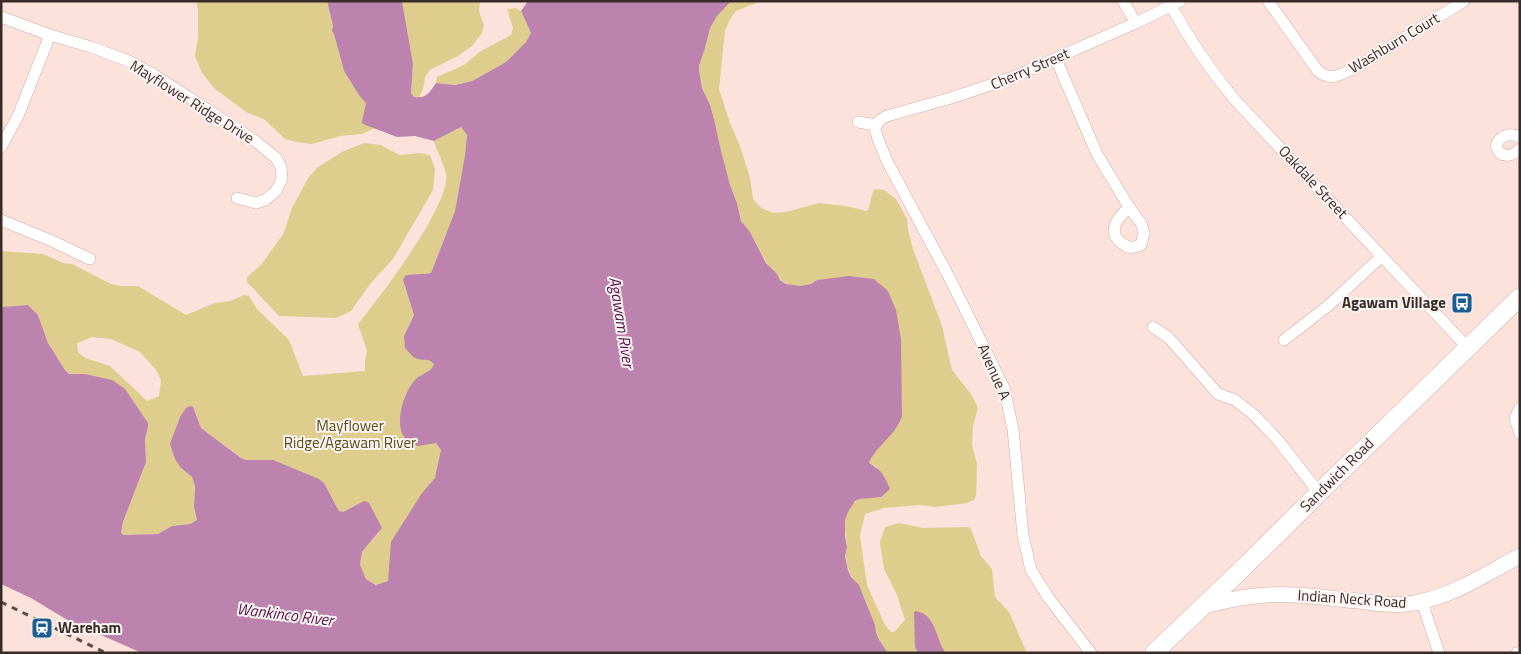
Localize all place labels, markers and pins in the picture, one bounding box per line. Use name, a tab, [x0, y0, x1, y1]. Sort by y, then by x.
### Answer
place label: Agawam Village	[1342, 291, 1446, 314]
bus stop icon: Agawam Village	[1450, 291, 1474, 315]
station icon: Wareham	[30, 616, 54, 640]
place label: Wareham	[58, 616, 121, 639]

